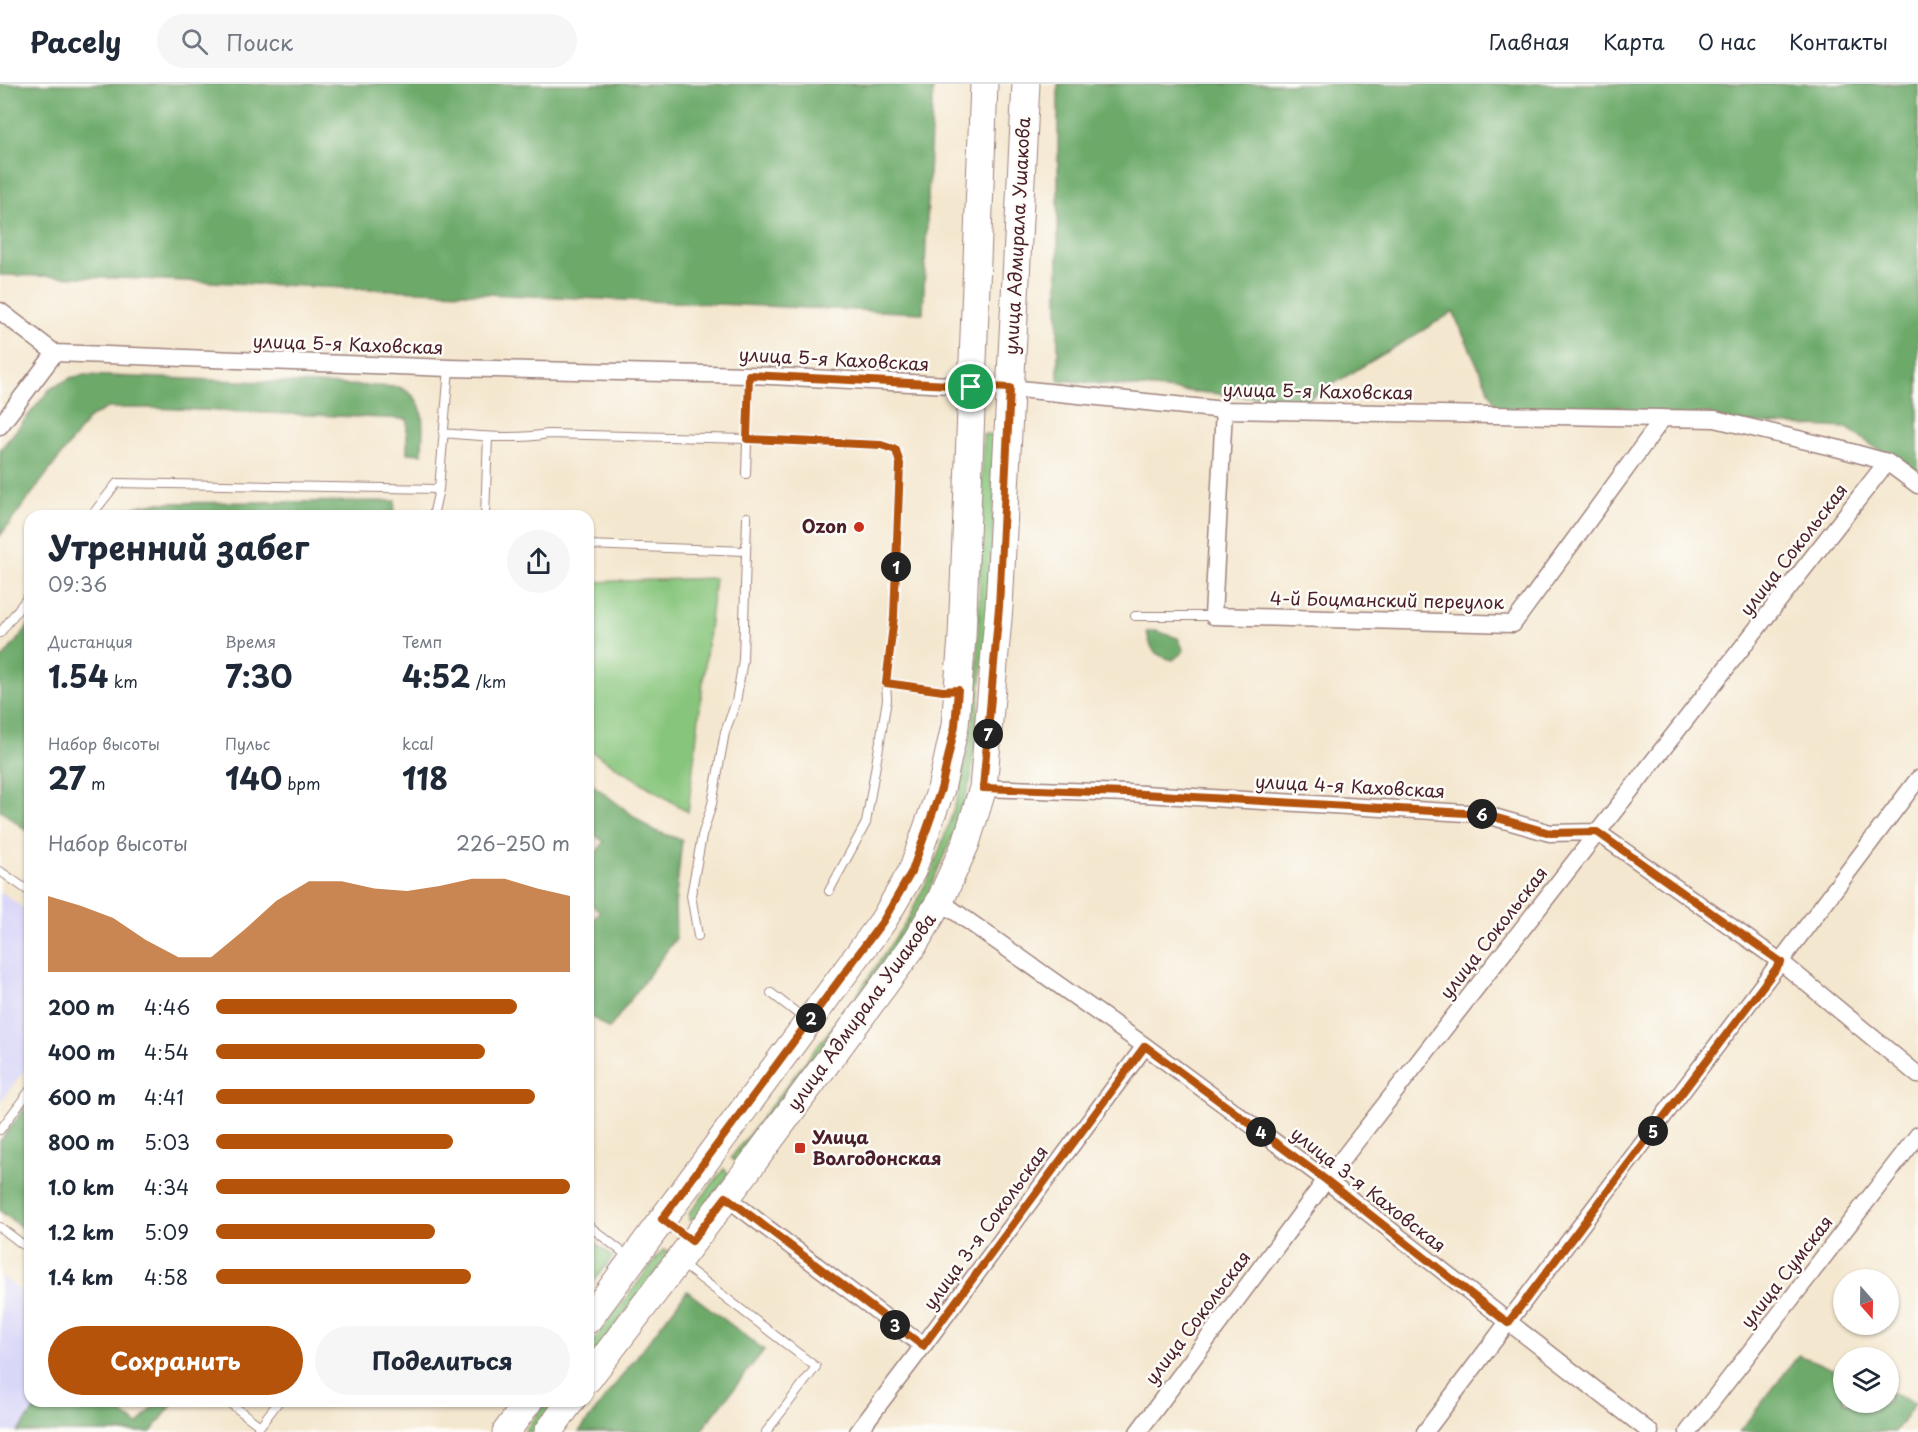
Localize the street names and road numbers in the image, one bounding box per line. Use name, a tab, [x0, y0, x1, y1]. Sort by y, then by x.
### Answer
street label: улица Адмирала Ушакова	[997, 115, 1036, 356]
street label: улица 5-я Каховская	[252, 327, 444, 360]
street label: улица 5-я Каховская	[738, 340, 930, 377]
street label: улица 5-я Каховская	[1223, 375, 1414, 406]
street label: улица Сокольская	[1732, 477, 1853, 621]
street label: 4-й Боцманский переулок	[1270, 584, 1505, 615]
street label: улица 4-я Каховская	[1254, 767, 1446, 804]
street label: улица Сокольская	[1432, 860, 1553, 1004]
street label: улица Адмирала Ушакова	[780, 906, 942, 1115]
street label: улица 3-я Каховская	[1286, 1120, 1452, 1258]
street label: улица 3-я Сокольская	[916, 1139, 1054, 1315]
street label: улица Сумская	[1733, 1209, 1838, 1333]
street label: улица Сокольская	[1137, 1244, 1256, 1390]

